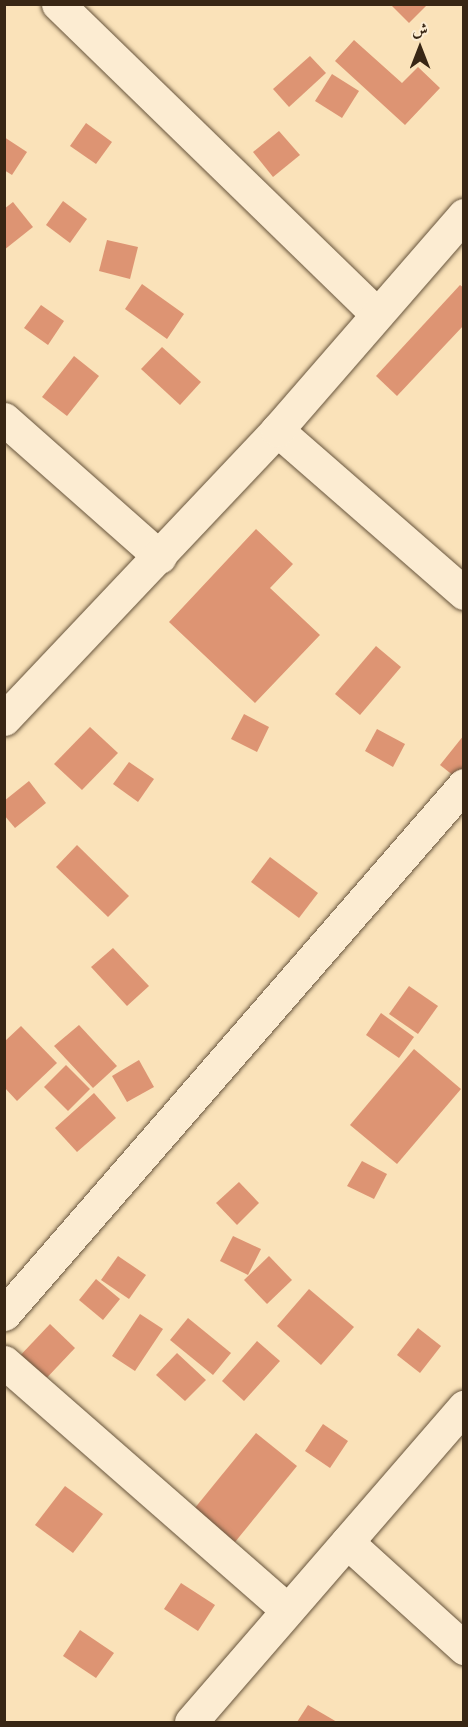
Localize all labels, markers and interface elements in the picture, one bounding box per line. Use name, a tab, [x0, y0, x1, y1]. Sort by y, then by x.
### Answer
north arrow	[390, 18, 450, 78]
text: ش	[412, 20, 428, 39]

